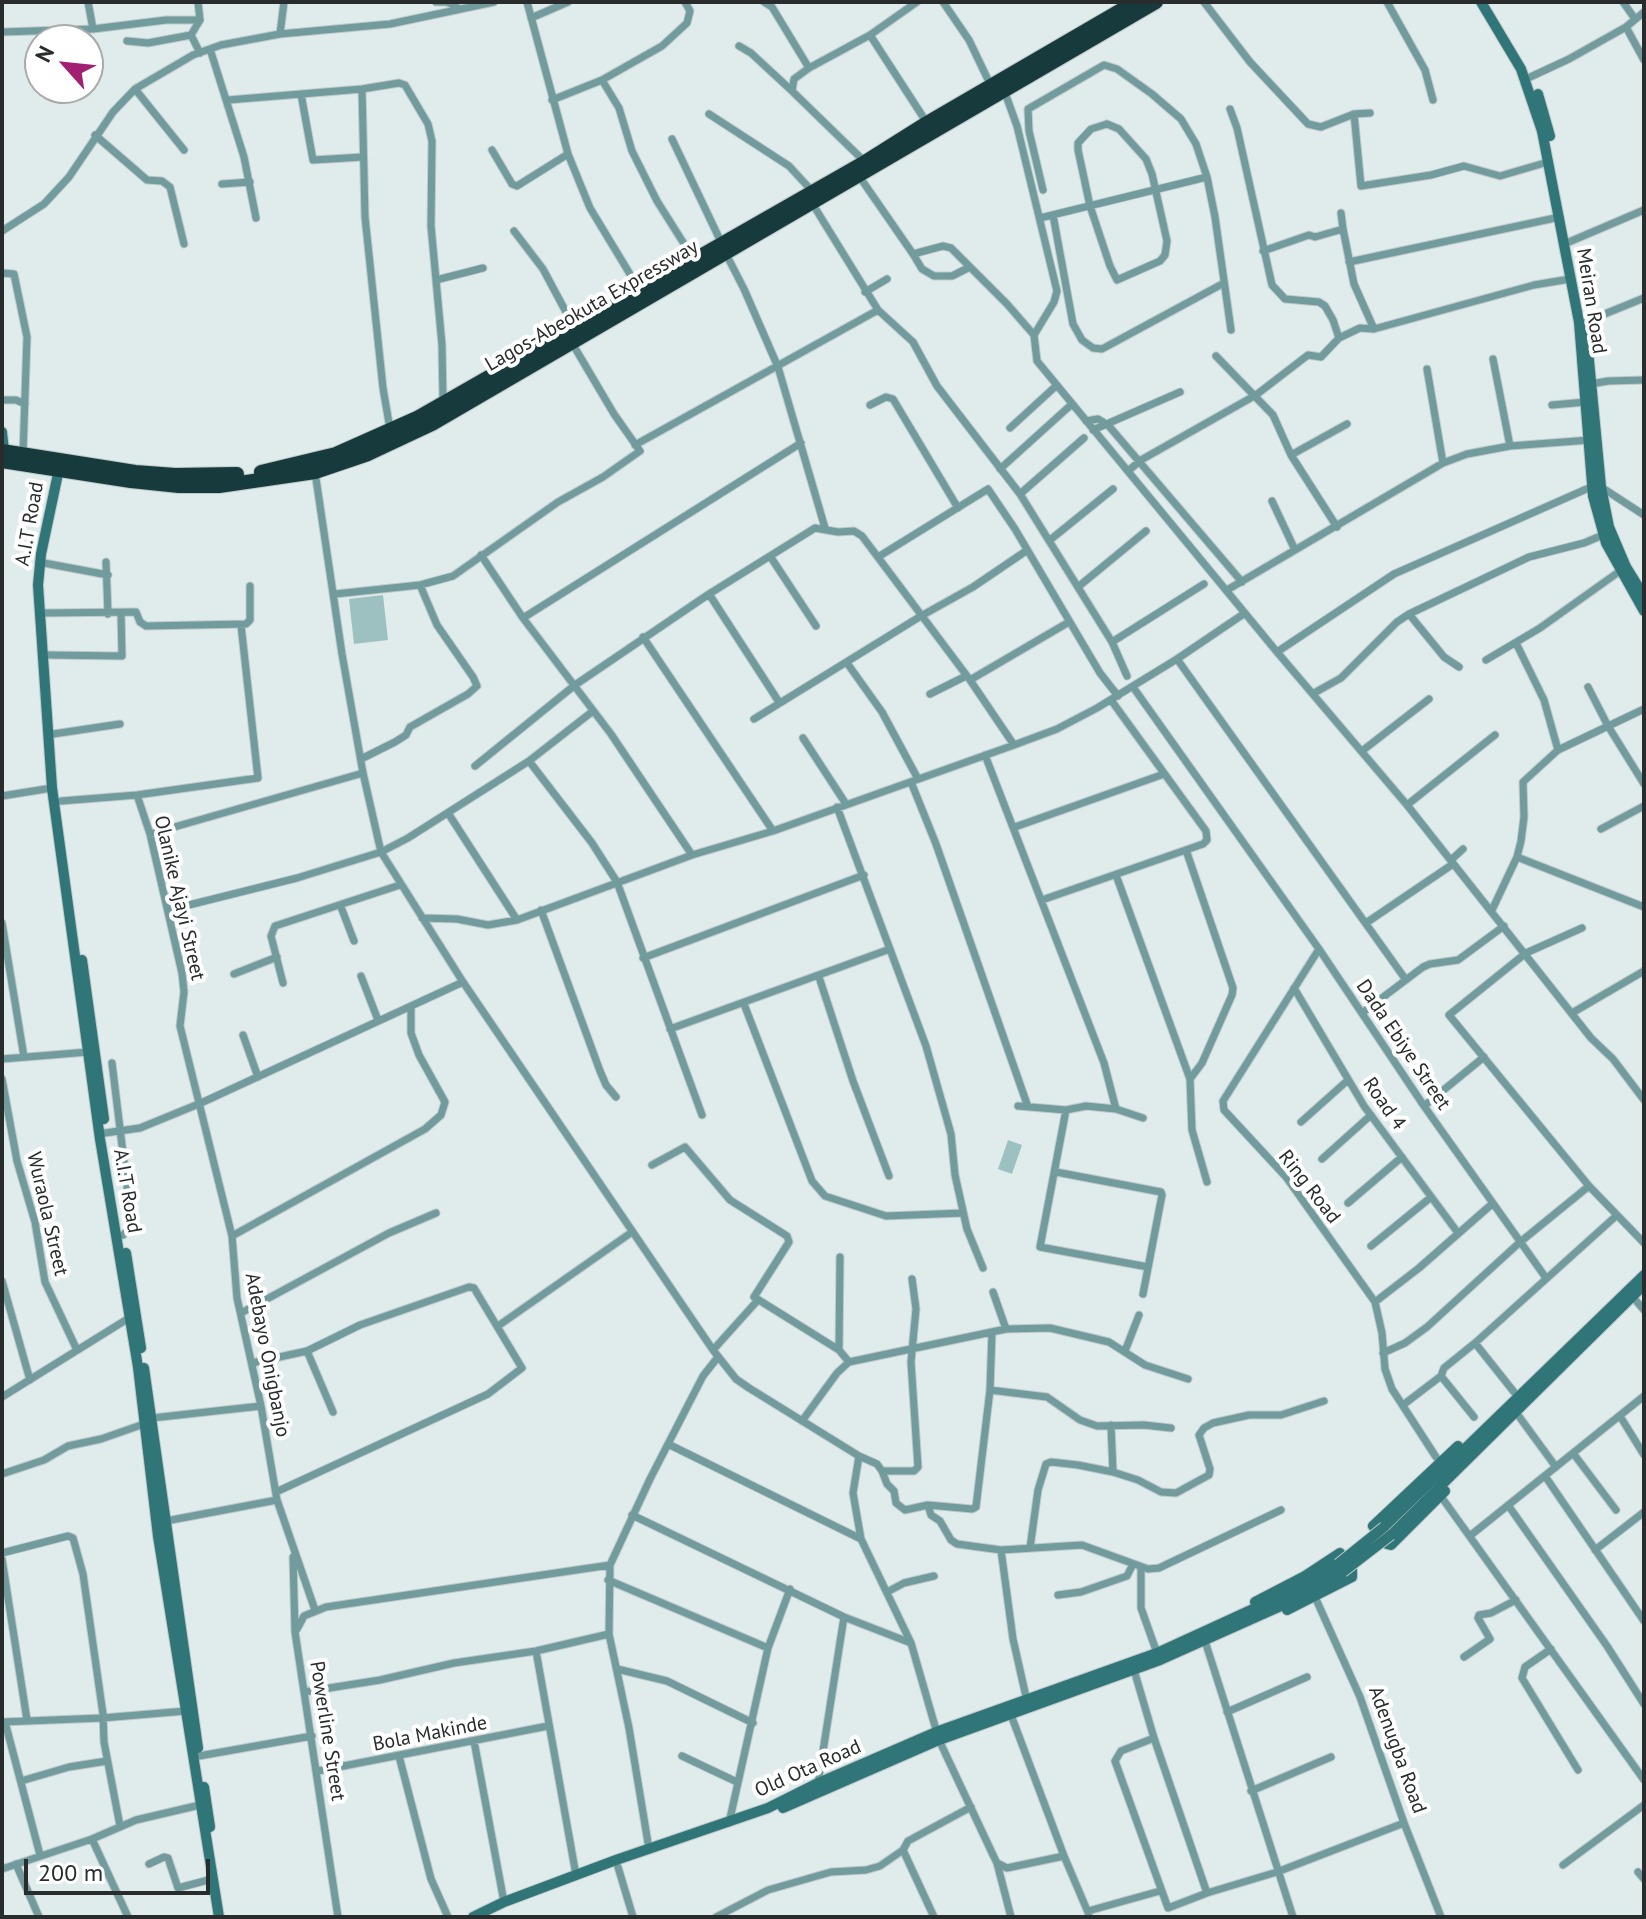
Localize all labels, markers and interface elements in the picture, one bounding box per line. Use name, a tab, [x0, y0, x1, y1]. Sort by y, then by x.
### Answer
north arrow	[24, 24, 104, 104]
text: N	[29, 41, 60, 67]
street label: Lagos-Abeokuta Expressway	[481, 235, 703, 377]
street label: Meiran Road	[1571, 246, 1611, 356]
street label: A.I.T Road	[11, 480, 49, 568]
street label: Olanike Ajayi Street	[148, 813, 210, 983]
street label: Dada Ebiye Street	[1351, 975, 1455, 1115]
street label: Road 4	[1357, 1073, 1411, 1135]
street label: Ring Road	[1273, 1145, 1345, 1229]
street label: A.I.T Road	[108, 1147, 146, 1235]
street label: Wuraola Street	[21, 1150, 73, 1278]
street label: Adebayo Onigbanjo	[239, 1271, 295, 1439]
street label: Powerline Street	[304, 1659, 350, 1803]
street label: Adenugba Road	[1363, 1683, 1431, 1817]
street label: Bola Makinde	[371, 1711, 489, 1757]
street label: Old Ota Road	[751, 1735, 865, 1803]
scale bar	[28, 1843, 214, 1893]
text: 200 m	[38, 1857, 103, 1888]

